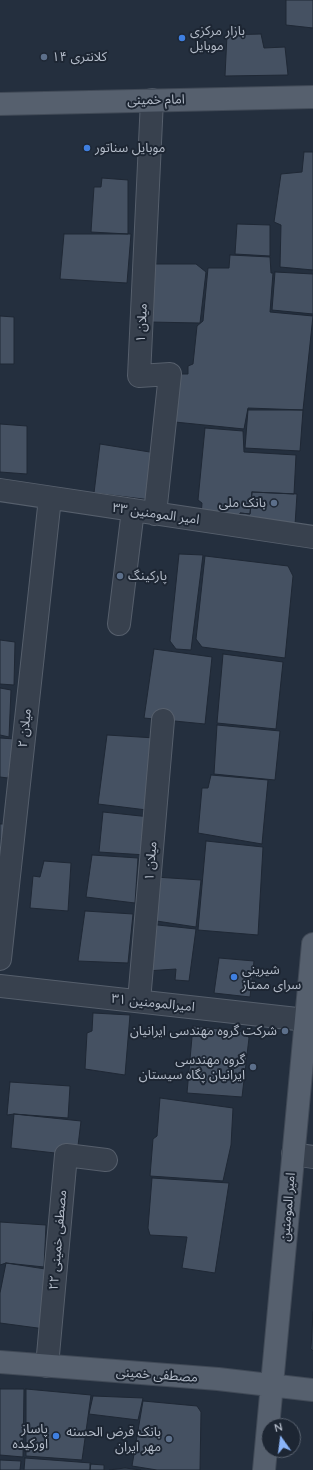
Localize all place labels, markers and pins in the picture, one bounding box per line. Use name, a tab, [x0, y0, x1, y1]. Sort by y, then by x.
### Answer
place label: بازار مرکزی موبایل	[190, 23, 245, 54]
marker: بازار مرکزی موبایل	[177, 33, 187, 43]
place label: کلانتری ۱۴	[52, 49, 107, 65]
marker: کلانتری ۱۴	[39, 52, 49, 62]
place label: موبایل سناتور	[95, 140, 165, 156]
marker: موبایل سناتور	[82, 143, 92, 153]
place label: بانک ملی	[219, 495, 266, 511]
marker: بانک ملی	[269, 498, 279, 508]
place label: پارکینگ	[128, 568, 167, 584]
marker: پارکینگ	[115, 571, 125, 581]
place label: شیرینی سرای ممتاز	[242, 962, 301, 993]
marker: شیرینی سرای ممتاز	[229, 972, 239, 982]
place label: شرکت گروه مهندسی ایرانیان	[130, 1023, 277, 1039]
marker: شرکت گروه مهندسی ایرانیان	[280, 1026, 290, 1036]
place label: گروه مهندسی ایرانیان پگاه سیستان	[139, 1052, 245, 1083]
marker: گروه مهندسی ایرانیان پگاه سیستان	[248, 1062, 258, 1072]
place label: پاساز اورکیده	[12, 1421, 48, 1452]
place label: بانک قرض الحسنه مهر ایران	[66, 1424, 161, 1455]
marker: پاساز اورکیده	[51, 1431, 61, 1441]
marker: بانک قرض الحسنه مهر ایران	[164, 1434, 174, 1444]

